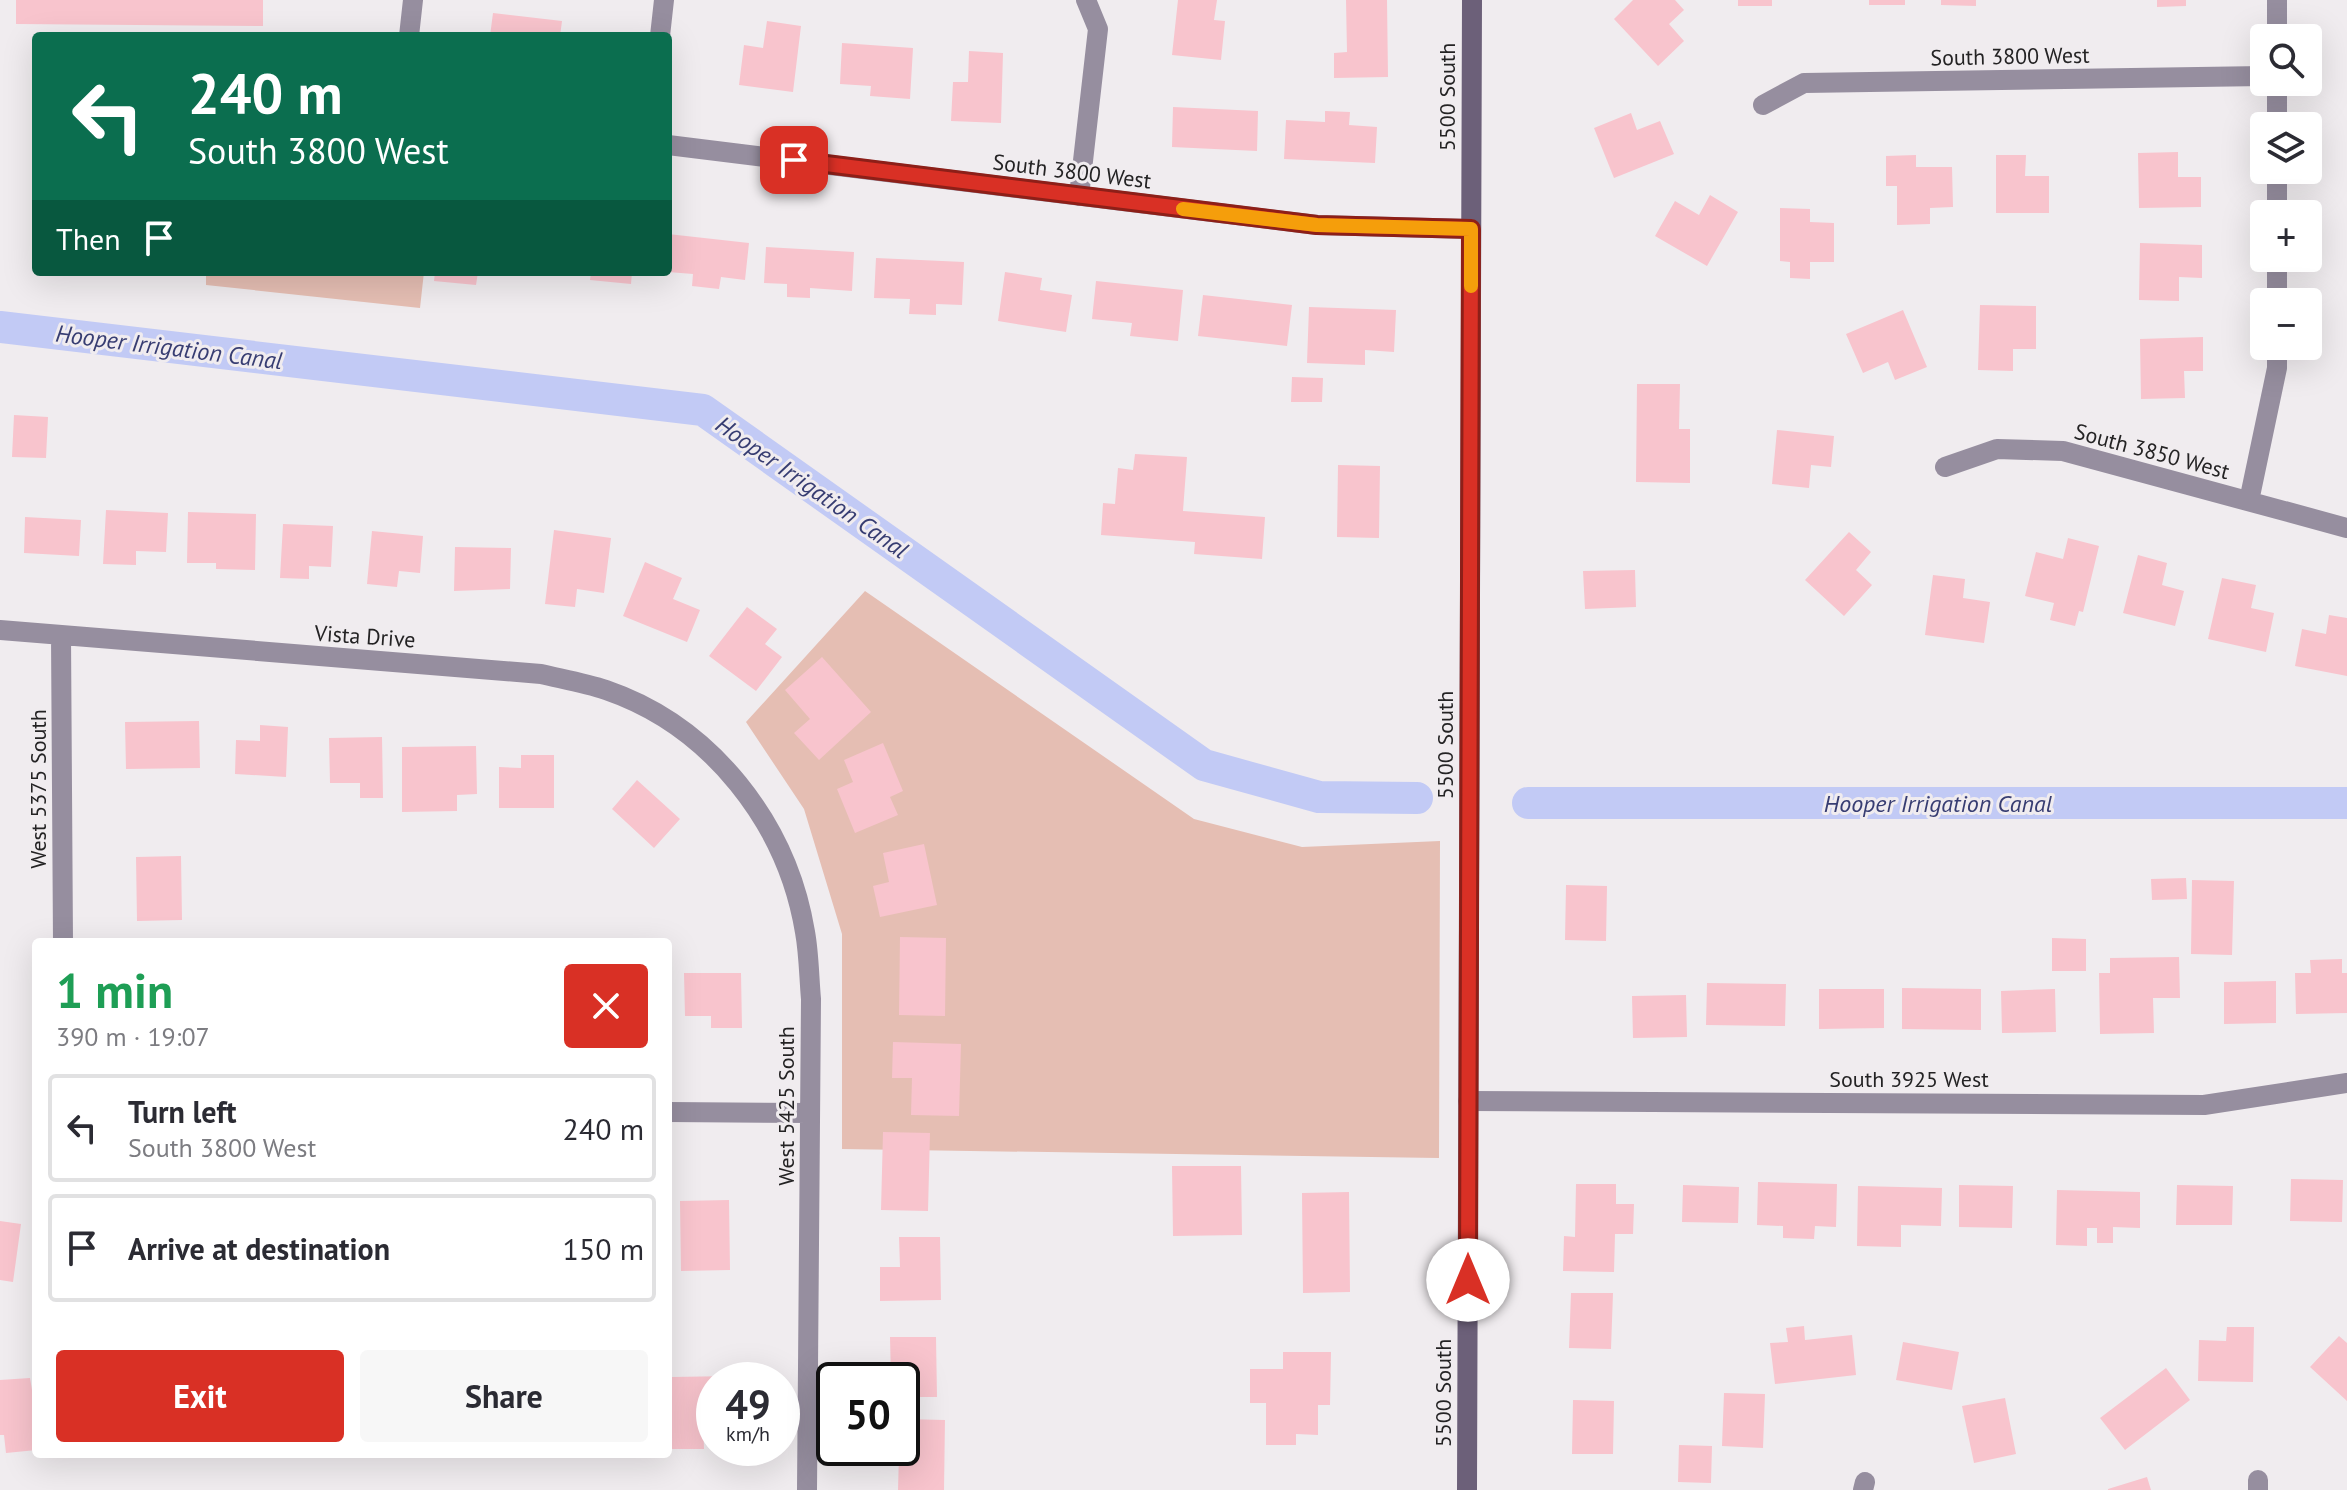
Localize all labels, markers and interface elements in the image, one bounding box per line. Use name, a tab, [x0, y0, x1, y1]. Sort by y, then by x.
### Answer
map controls	[2250, 24, 2322, 360]
button: search	[2250, 24, 2322, 96]
street label: South 3800 West	[1930, 41, 2090, 71]
street label: 5500 South	[1433, 43, 1461, 151]
text: 240 m	[188, 57, 343, 129]
icon: left	[56, 64, 160, 168]
button: layers	[2250, 112, 2322, 184]
pin	[760, 126, 828, 194]
text: South 3800 West	[188, 127, 449, 174]
icon: arrive	[772, 138, 816, 182]
street label: South 3800 West	[991, 147, 1153, 195]
button: +	[2250, 200, 2322, 272]
icon: arrive	[137, 216, 181, 260]
text: Then	[56, 219, 121, 258]
button: −	[2250, 288, 2322, 360]
water label: Hooper Irrigation Canal	[54, 318, 285, 376]
water label: Hooper Irrigation Canal	[710, 409, 915, 565]
street label: South 3850 West	[2071, 417, 2233, 485]
street label: Vista Drive	[313, 618, 416, 653]
street label: 5500 South	[1431, 691, 1459, 799]
street label: West 5375 South	[24, 709, 52, 869]
water label: Hooper Irrigation Canal	[1824, 788, 2053, 819]
text: 1 min	[56, 959, 173, 1021]
button: close	[564, 964, 648, 1048]
text: 390 m · 19:07	[56, 1020, 210, 1053]
street label: West 5425 South	[772, 1026, 800, 1186]
street label: South 3925 West	[1829, 1065, 1989, 1093]
text: Turn left	[128, 1092, 236, 1131]
icon: left	[60, 1106, 104, 1150]
text: 240 m	[563, 1109, 644, 1148]
text: South 3800 West	[128, 1131, 316, 1164]
icon: arrive	[60, 1226, 104, 1270]
text: Arrive at destination	[128, 1229, 390, 1268]
text: 150 m	[563, 1229, 644, 1268]
position arrow	[1426, 1238, 1510, 1322]
street label: 5500 South	[1429, 1339, 1457, 1447]
button: Exit	[56, 1350, 344, 1442]
button: Share	[360, 1350, 648, 1442]
speed limit sign: 50	[816, 1362, 920, 1466]
text: 49	[725, 1378, 771, 1430]
text: km/h	[726, 1421, 770, 1447]

